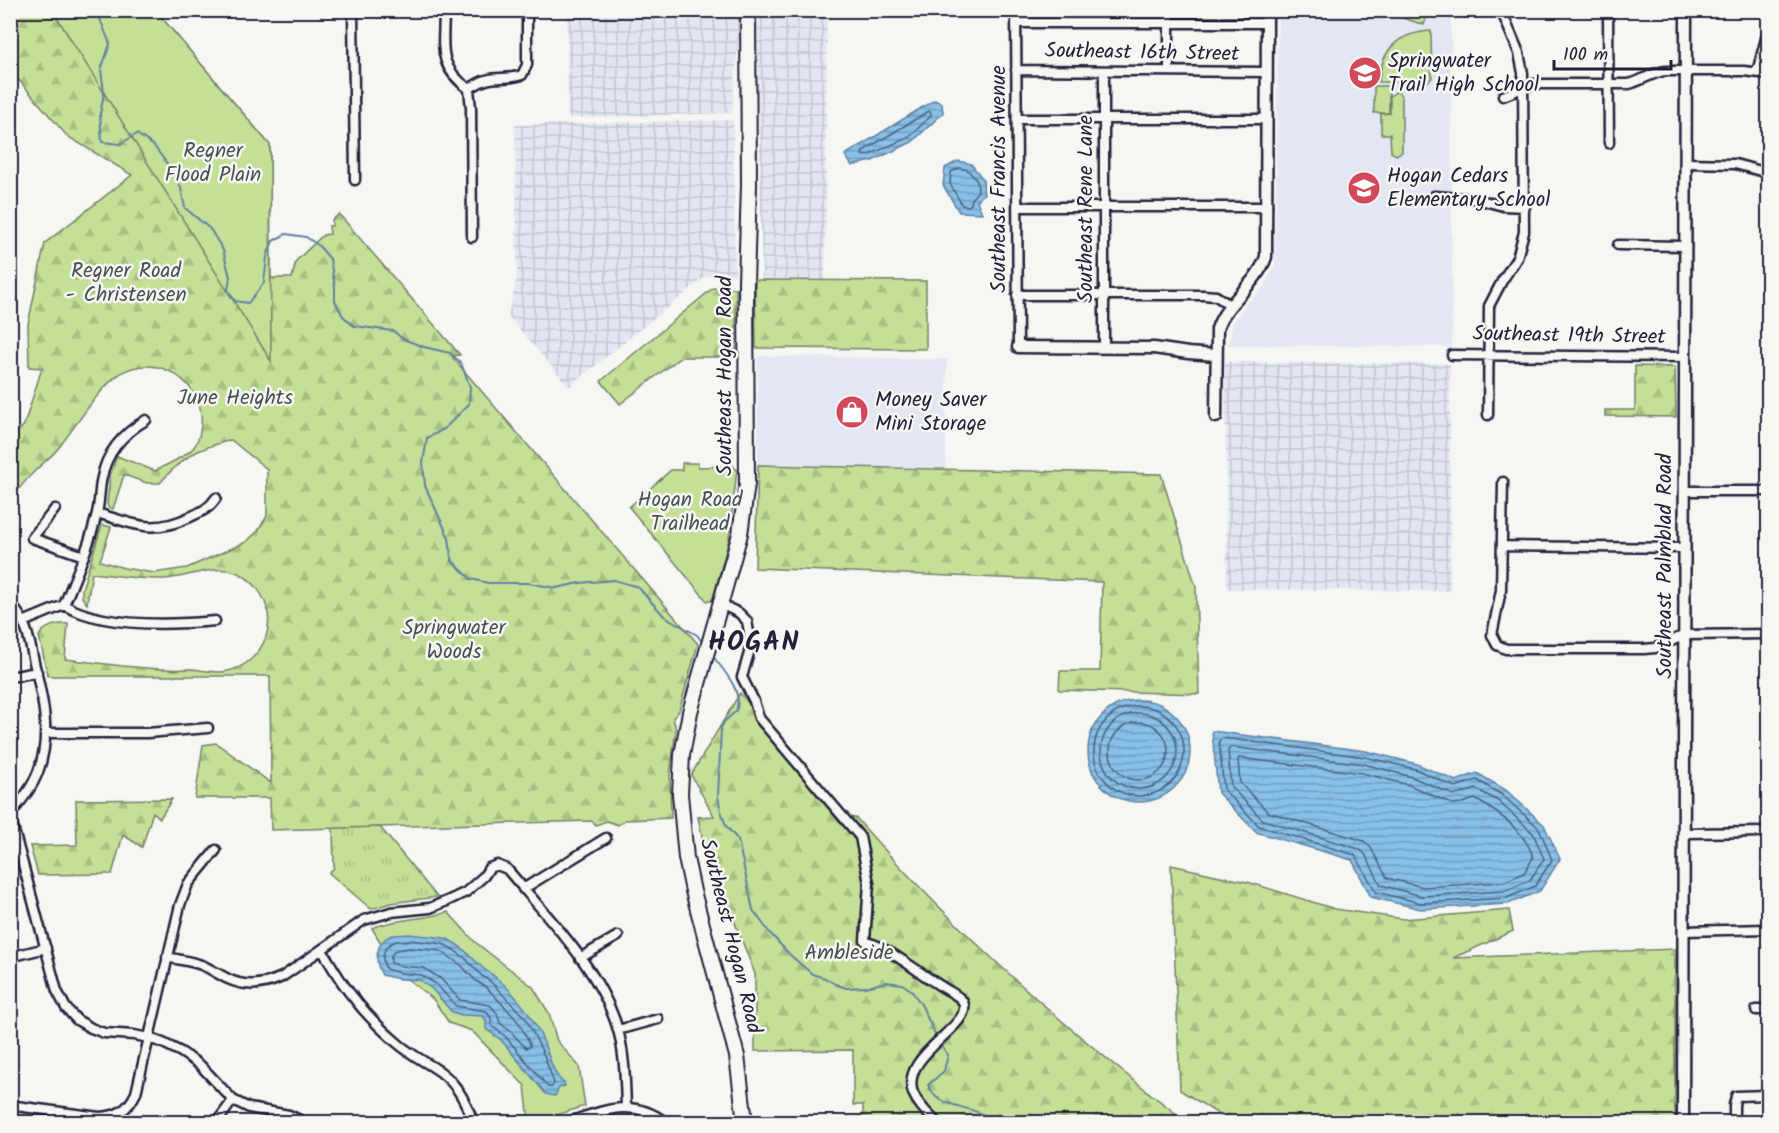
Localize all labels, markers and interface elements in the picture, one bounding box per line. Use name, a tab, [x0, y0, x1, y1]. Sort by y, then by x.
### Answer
scale bar	[1554, 33, 1671, 71]
street label: Southeast 16th Street	[1045, 35, 1240, 71]
text: 100 m	[1563, 41, 1608, 70]
place label: Springwater Trail High School	[1388, 45, 1539, 102]
school or university icon: Springwater Trail High School	[1347, 55, 1383, 91]
street label: Southeast Francis Avenue	[983, 65, 1016, 293]
street label: Southeast Rene Lane	[1070, 115, 1103, 303]
park label: Regner Flood Plain	[165, 135, 261, 192]
place label: Hogan Cedars Elementary School	[1387, 160, 1550, 217]
school or university icon: Hogan Cedars Elementary School	[1346, 170, 1382, 206]
park label: Regner Road - Christensen	[65, 255, 187, 312]
street label: Southeast Hogan Road	[709, 275, 742, 476]
street label: Southeast 19th Street	[1472, 318, 1667, 354]
park label: June Heights	[177, 382, 293, 415]
place label: Money Saver Mini Storage	[875, 384, 987, 441]
shop icon: Money Saver Mini Storage	[834, 394, 870, 430]
street label: Southeast Palmblad Road	[1649, 453, 1682, 679]
park label: Hogan Road Trailhead	[637, 484, 743, 541]
park label: Springwater Woods	[403, 612, 506, 669]
district label: HOGAN	[708, 621, 800, 664]
street label: Southeast Hogan Road	[690, 835, 770, 1038]
park label: Ambleside	[805, 937, 894, 970]

